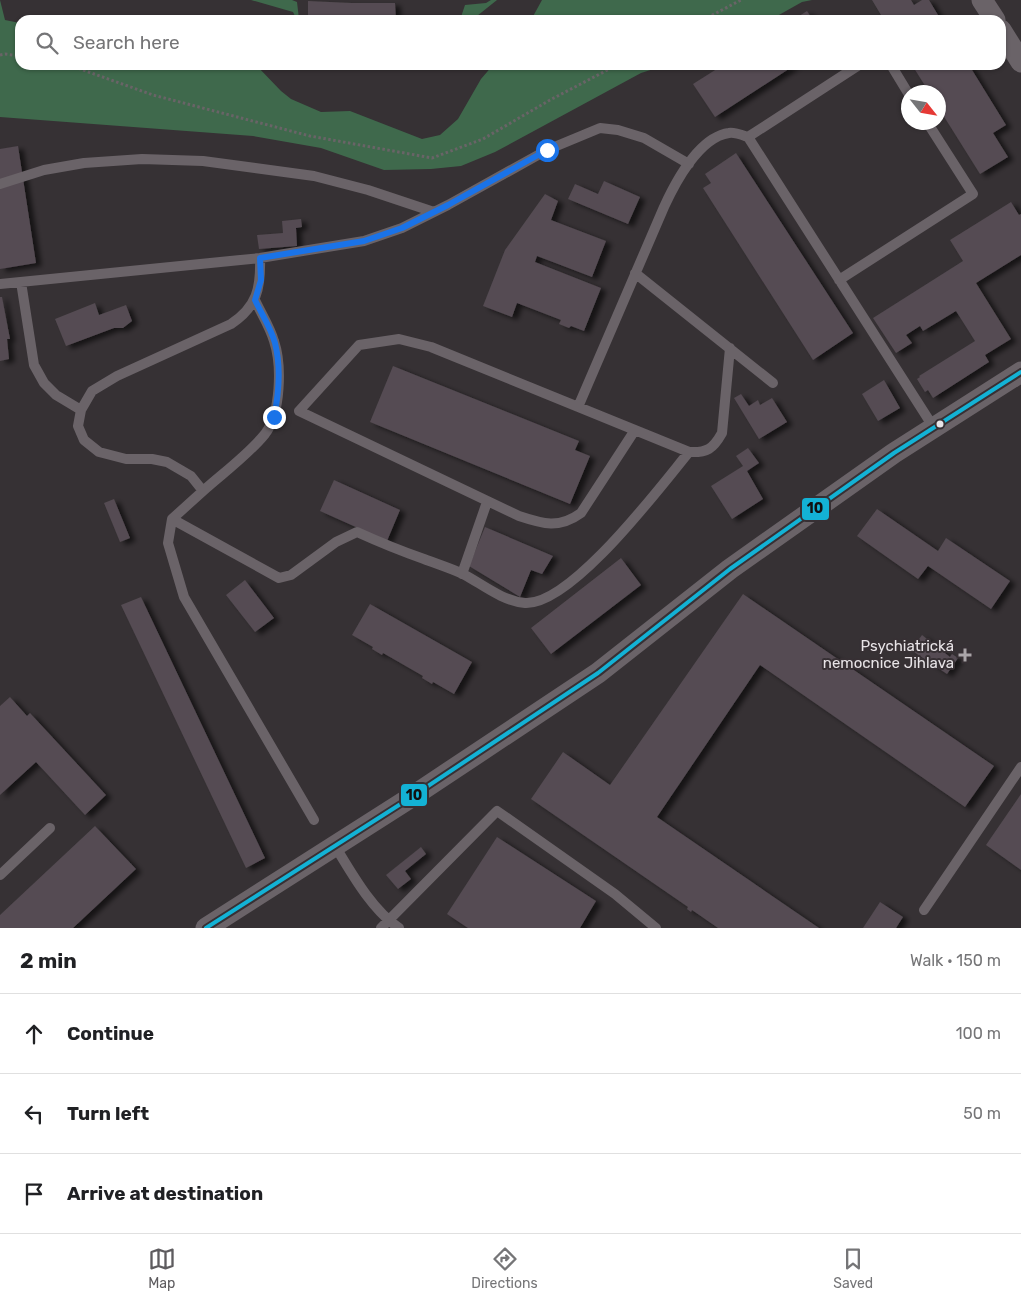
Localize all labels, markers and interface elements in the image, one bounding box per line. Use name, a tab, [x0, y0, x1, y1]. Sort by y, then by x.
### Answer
search box	[15, 15, 1006, 70]
icon: search	[33, 29, 61, 57]
text: Search here	[73, 31, 180, 54]
north arrow	[901, 85, 946, 130]
route start	[536, 139, 559, 162]
route end	[263, 406, 286, 429]
unlabelled marker	[935, 419, 945, 429]
line badge: 10	[801, 497, 830, 521]
text: 10	[807, 500, 823, 517]
place label: Psychiatrická nemocnice Jihlava	[823, 637, 954, 672]
marker: Psychiatrická nemocnice Jihlava	[958, 648, 972, 662]
line badge: 10	[400, 783, 428, 807]
text: 10	[406, 787, 422, 804]
text: 2 min	[20, 948, 77, 973]
text: Walk · 150 m	[910, 951, 1001, 970]
icon: ahead	[20, 1020, 48, 1048]
text: Continue	[67, 1022, 154, 1045]
text: 100 m	[956, 1024, 1001, 1043]
icon: left	[20, 1100, 48, 1128]
text: Turn left	[67, 1102, 149, 1125]
text: 50 m	[963, 1104, 1001, 1123]
icon: arrive	[20, 1180, 48, 1208]
text: Arrive at destination	[67, 1182, 263, 1205]
tab: Map	[148, 1245, 176, 1292]
tab: Directions	[471, 1245, 538, 1292]
tab: Saved	[833, 1245, 873, 1292]

